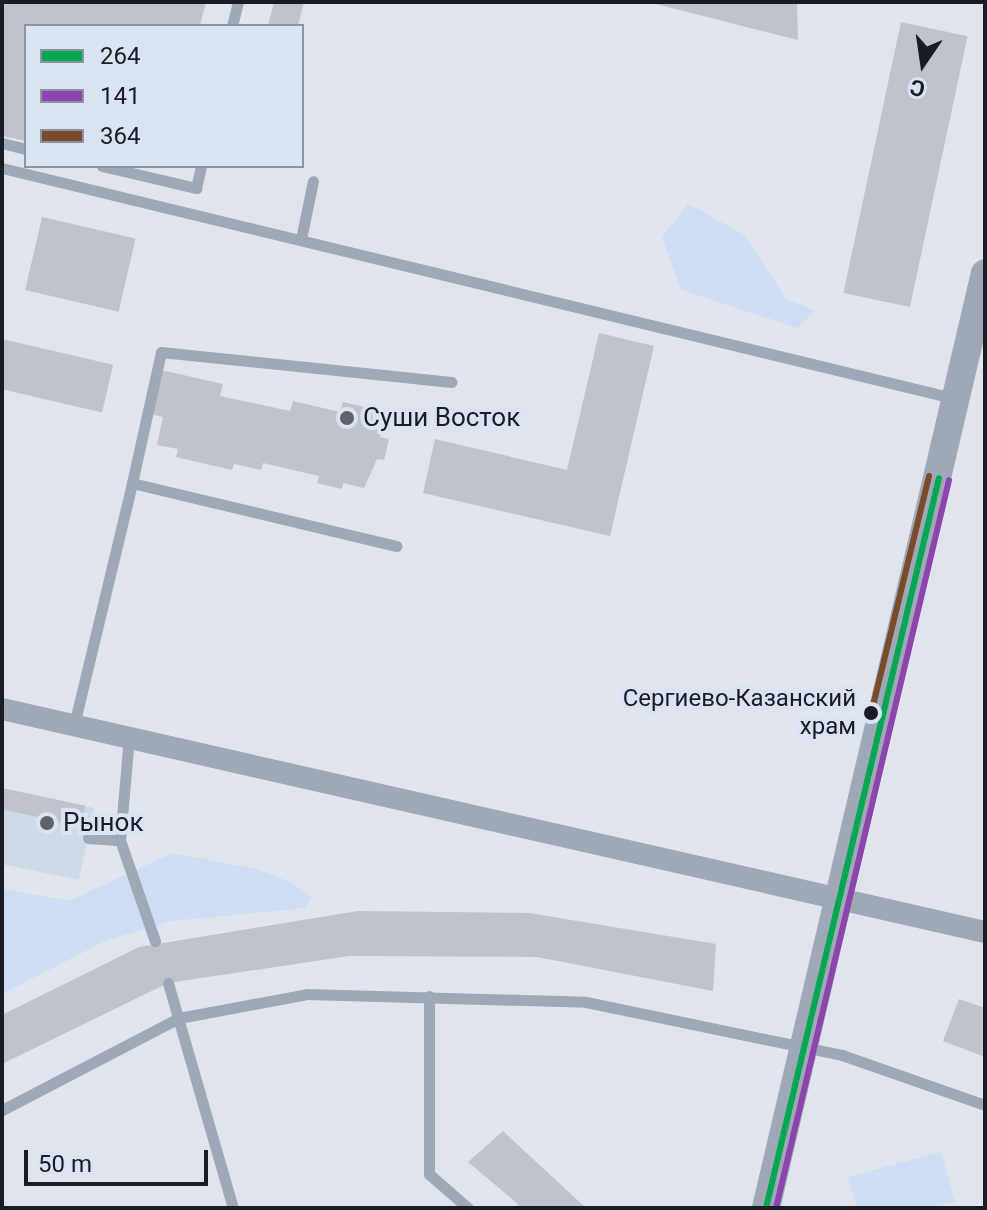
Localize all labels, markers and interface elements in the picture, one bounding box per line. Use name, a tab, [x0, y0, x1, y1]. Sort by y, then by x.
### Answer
legend	[24, 24, 304, 168]
north arrow	[883, 24, 963, 104]
text: 264	[100, 42, 140, 70]
text: С	[908, 74, 927, 102]
text: 141	[100, 82, 140, 110]
text: 364	[100, 122, 140, 150]
place label: Суши Восток	[363, 402, 520, 434]
marker: Суши Восток	[338, 409, 356, 427]
place label: Сергиево-Казанский храм	[623, 685, 856, 741]
marker: Сергиево-Казанский храм	[863, 705, 879, 721]
place label: Рынок	[63, 807, 143, 839]
marker: Рынок	[38, 814, 56, 832]
scale bar	[28, 1134, 212, 1184]
text: 50 m	[38, 1150, 92, 1178]

